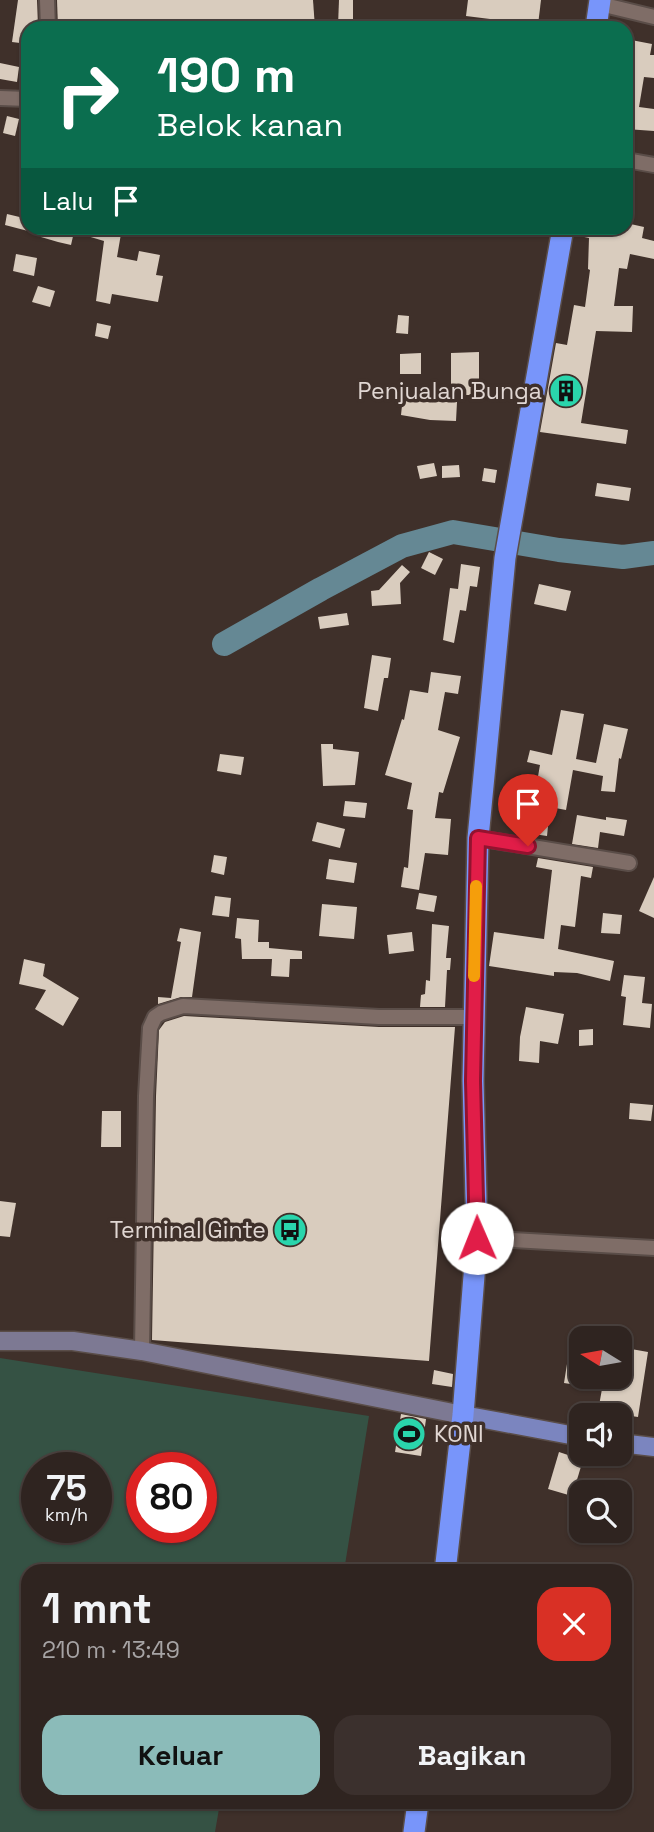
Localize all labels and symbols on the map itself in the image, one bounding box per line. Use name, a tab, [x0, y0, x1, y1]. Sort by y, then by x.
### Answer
building icon: Penjualan Bunga	[547, 372, 585, 410]
place label: Penjualan Bunga	[358, 376, 542, 406]
pin	[498, 774, 558, 846]
position arrow	[440, 1201, 514, 1275]
bus stop icon: Terminal Ginte	[271, 1211, 309, 1249]
place label: Terminal Ginte	[110, 1215, 266, 1245]
north arrow	[569, 1326, 632, 1390]
sports icon: KONI	[390, 1415, 428, 1453]
place label: KONI	[434, 1419, 484, 1449]
speed limit sign: 80	[126, 1452, 217, 1543]

